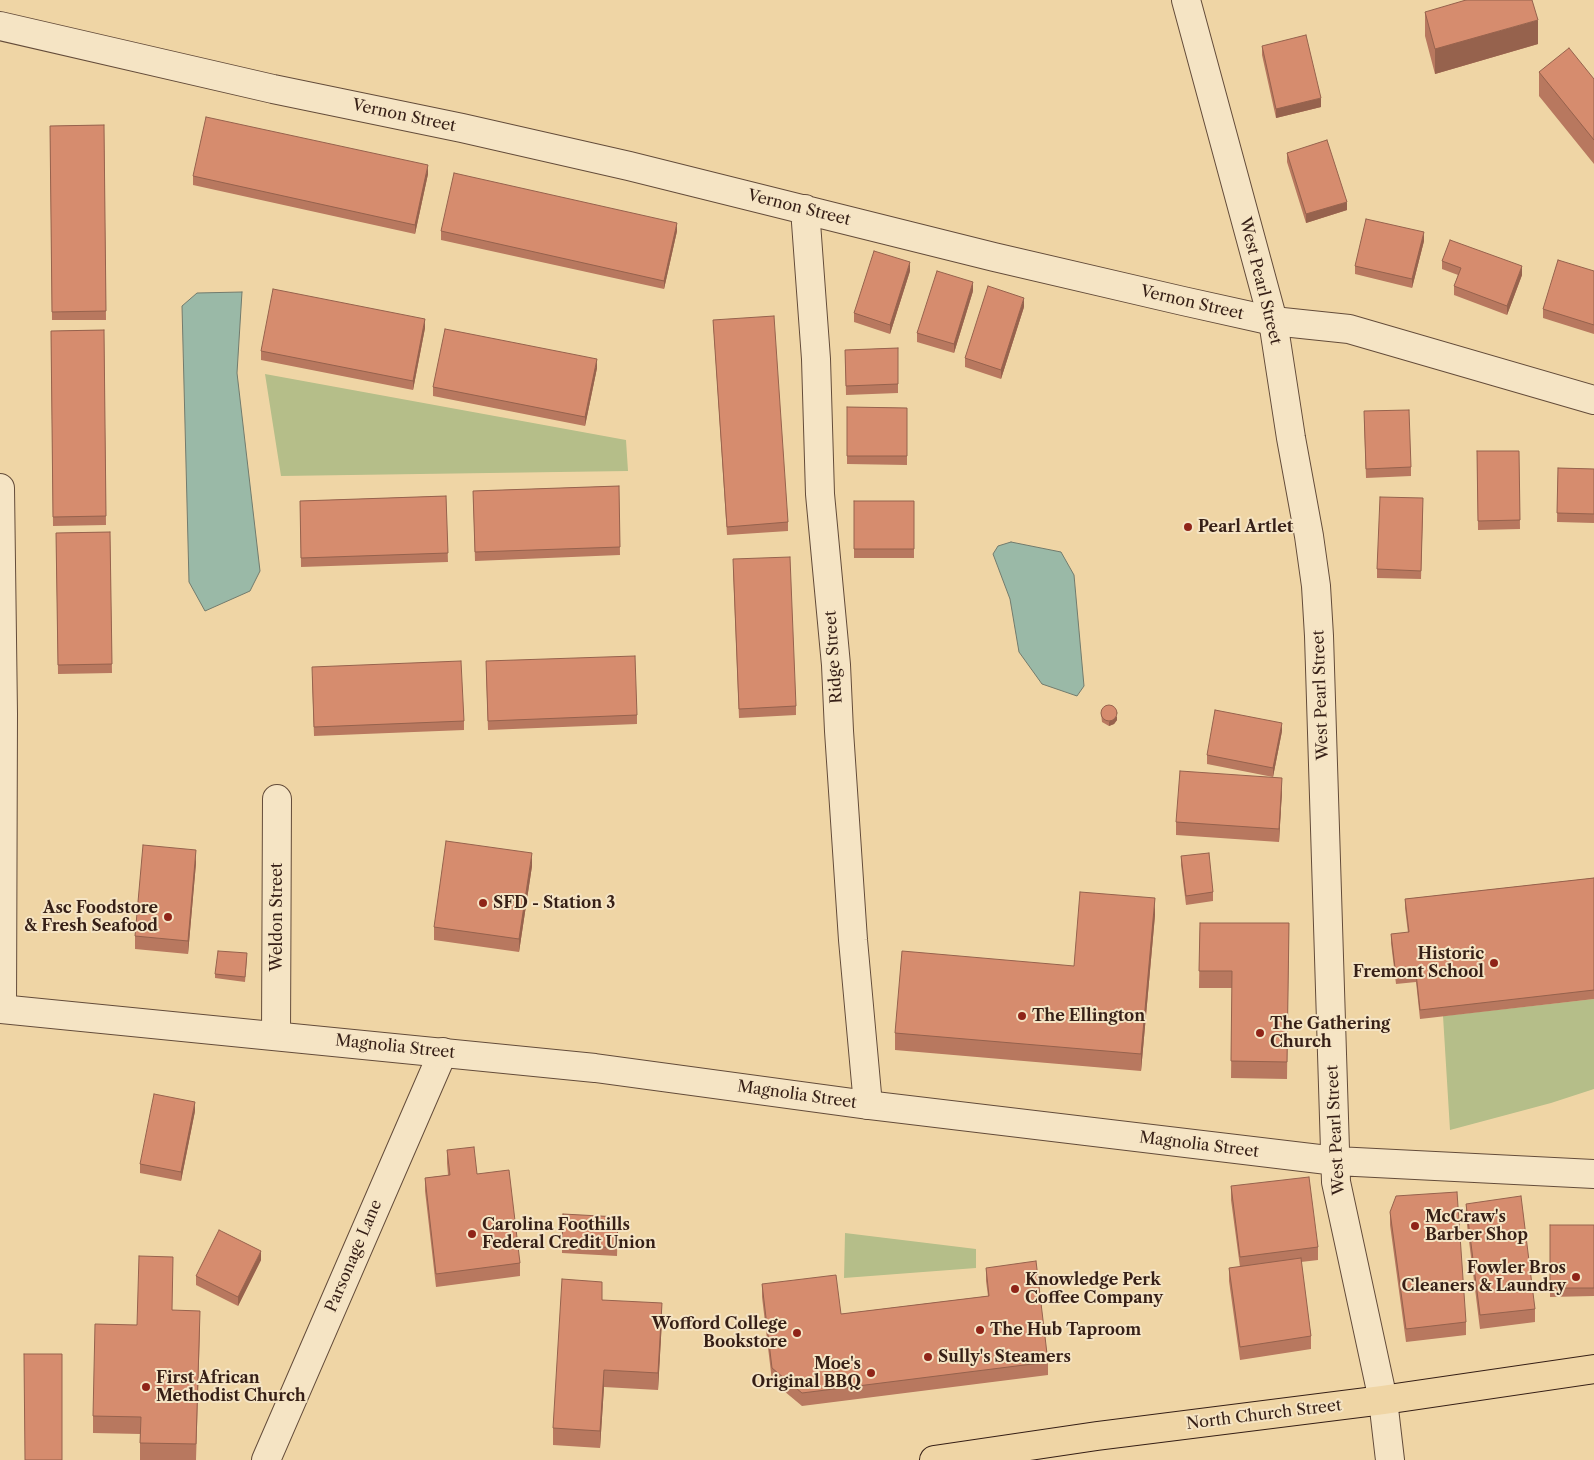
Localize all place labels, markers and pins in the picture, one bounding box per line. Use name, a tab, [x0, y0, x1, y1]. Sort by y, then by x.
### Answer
place label: Pearl Artlet	[1198, 517, 1293, 537]
marker: Pearl Artlet	[1182, 521, 1194, 533]
place label: SFD - Station 3	[493, 893, 615, 913]
marker: SFD - Station 3	[477, 897, 489, 909]
place label: Asc Foodstore & Fresh Seafood	[24, 898, 158, 936]
marker: Asc Foodstore & Fresh Seafood	[162, 911, 174, 923]
place label: Historic Fremont School	[1353, 944, 1484, 982]
marker: Historic Fremont School	[1488, 957, 1500, 969]
place label: The Ellington	[1032, 1006, 1145, 1026]
marker: The Ellington	[1016, 1010, 1028, 1022]
place label: The Gathering Church	[1270, 1014, 1390, 1052]
marker: The Gathering Church	[1254, 1027, 1266, 1039]
place label: McCraw's Barber Shop	[1425, 1207, 1528, 1245]
place label: Carolina Foothills Federal Credit Union	[482, 1215, 656, 1253]
marker: McCraw's Barber Shop	[1409, 1220, 1421, 1232]
marker: Carolina Foothills Federal Credit Union	[466, 1228, 478, 1240]
place label: Fowler Bros Cleaners & Laundry	[1402, 1258, 1566, 1296]
place label: Knowledge Perk Coffee Company	[1025, 1270, 1163, 1308]
marker: Fowler Bros Cleaners & Laundry	[1570, 1271, 1582, 1283]
marker: Knowledge Perk Coffee Company	[1009, 1283, 1021, 1295]
place label: Wofford College Bookstore	[652, 1314, 787, 1352]
place label: The Hub Taproom	[990, 1320, 1141, 1340]
marker: The Hub Taproom	[974, 1324, 986, 1336]
marker: Wofford College Bookstore	[791, 1327, 803, 1339]
place label: Sully's Steamers	[938, 1347, 1071, 1367]
marker: Sully's Steamers	[922, 1351, 934, 1363]
place label: Moe's Original BBQ	[751, 1354, 861, 1392]
marker: Moe's Original BBQ	[865, 1367, 877, 1379]
place label: First African Methodist Church	[156, 1368, 306, 1406]
marker: First African Methodist Church	[140, 1381, 152, 1393]

